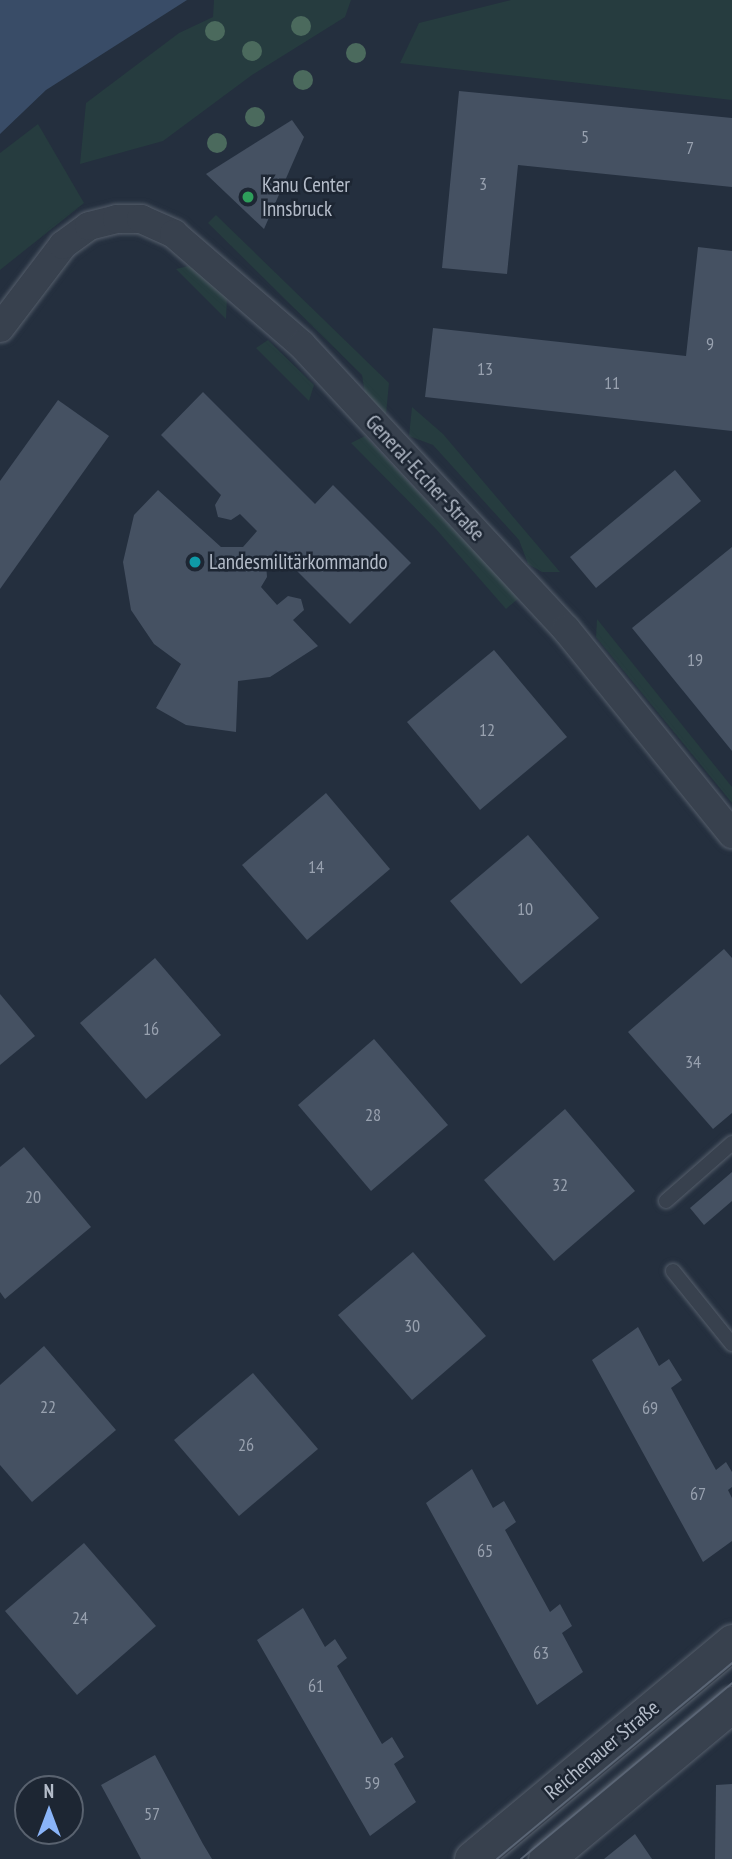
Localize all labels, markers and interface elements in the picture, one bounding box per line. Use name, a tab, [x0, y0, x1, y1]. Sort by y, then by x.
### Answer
house number: 5	[581, 126, 589, 148]
house number: 7	[686, 137, 694, 159]
place label: Kanu Center Innsbruck	[262, 172, 350, 222]
house number: 3	[479, 173, 487, 195]
marker: Kanu Center Innsbruck	[240, 189, 256, 205]
house number: 9	[706, 333, 714, 355]
house number: 13	[477, 358, 493, 380]
house number: 11	[604, 372, 620, 394]
street label: General-Eccher-Straße	[360, 410, 490, 546]
place label: Landesmilitärkommando	[209, 549, 388, 575]
marker: Landesmilitärkommando	[187, 554, 203, 570]
house number: 19	[687, 649, 703, 671]
house number: 12	[479, 719, 495, 741]
house number: 14	[308, 856, 324, 878]
house number: 10	[517, 898, 533, 920]
house number: 16	[143, 1018, 159, 1040]
house number: 34	[685, 1051, 701, 1073]
house number: 28	[365, 1104, 381, 1126]
house number: 32	[552, 1174, 568, 1196]
house number: 20	[25, 1186, 41, 1208]
house number: 30	[404, 1315, 420, 1337]
house number: 22	[40, 1396, 56, 1418]
house number: 69	[642, 1397, 658, 1419]
house number: 26	[238, 1434, 254, 1456]
house number: 67	[690, 1483, 706, 1505]
house number: 65	[477, 1540, 493, 1562]
house number: 24	[72, 1607, 88, 1629]
house number: 63	[533, 1642, 549, 1664]
house number: 61	[308, 1675, 324, 1697]
street label: Reichenauer Straße	[540, 1695, 664, 1805]
house number: 59	[364, 1772, 380, 1794]
north arrow	[14, 1775, 84, 1845]
text: N	[44, 1779, 54, 1803]
house number: 57	[144, 1803, 160, 1825]

